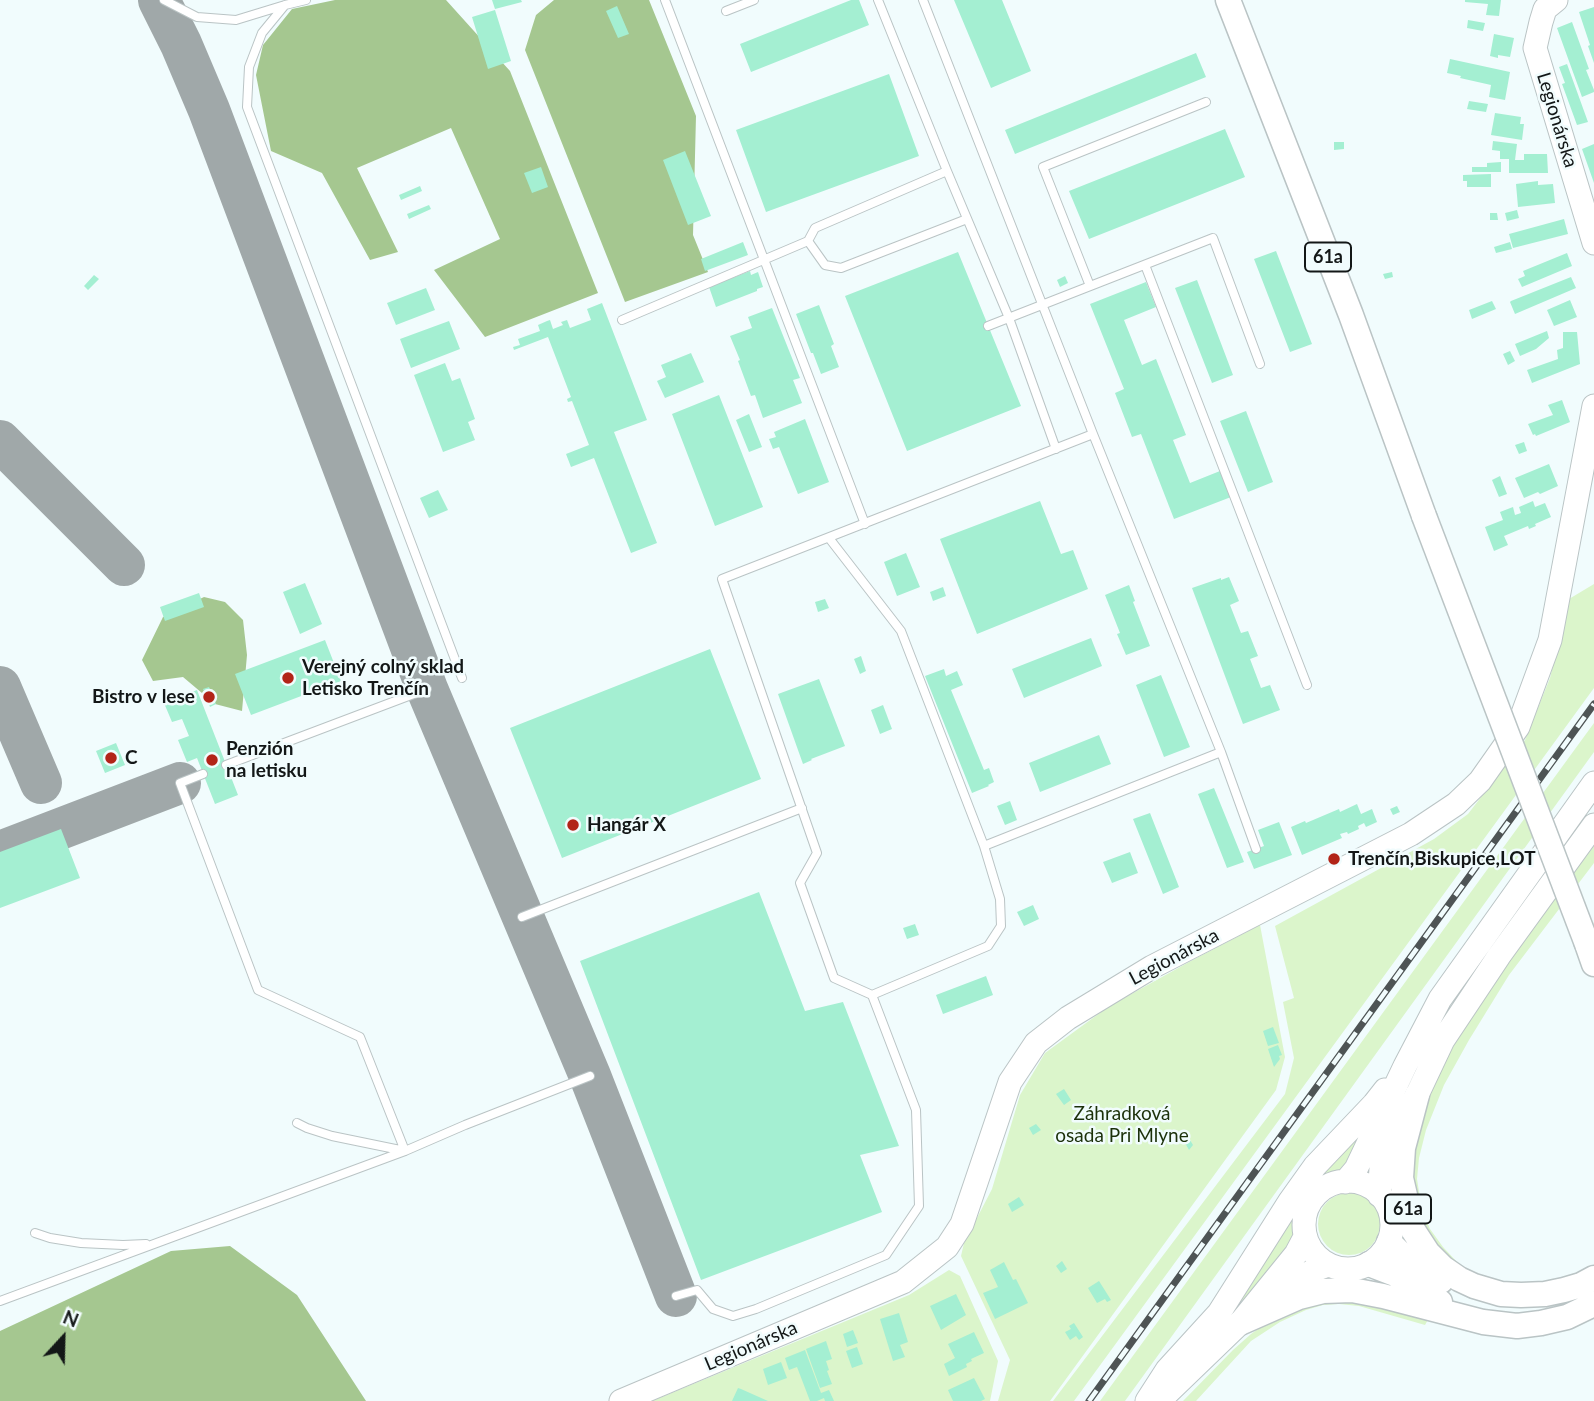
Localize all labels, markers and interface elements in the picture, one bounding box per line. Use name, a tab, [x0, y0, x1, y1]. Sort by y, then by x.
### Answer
street label: Legionárska	[1532, 70, 1582, 170]
road number: 61a	[1305, 243, 1351, 272]
place label: Verejný colný sklad Letisko Trenčín	[302, 656, 464, 700]
marker: Verejný colný sklad Letisko Trenčín	[280, 670, 296, 686]
place label: Bistro v lese	[92, 686, 195, 708]
marker: Bistro v lese	[201, 689, 217, 705]
place label: Penzión na letisku	[226, 738, 307, 782]
place label: C	[125, 747, 138, 769]
marker: C	[103, 750, 119, 766]
marker: Penzión na letisku	[204, 752, 220, 768]
place label: Hangár X	[587, 814, 666, 836]
marker: Hangár X	[565, 817, 581, 833]
place label: Trenčín,Biskupice,LOT	[1348, 848, 1536, 870]
marker: Trenčín,Biskupice,LOT	[1326, 851, 1342, 867]
street label: Legionárska	[1125, 924, 1223, 990]
park label: Záhradková osada Pri Mlyne	[1055, 1103, 1189, 1147]
road number: 61a	[1385, 1194, 1431, 1224]
north arrow	[28, 1303, 98, 1373]
text: N	[60, 1305, 82, 1331]
street label: Legionárska	[701, 1316, 801, 1376]

